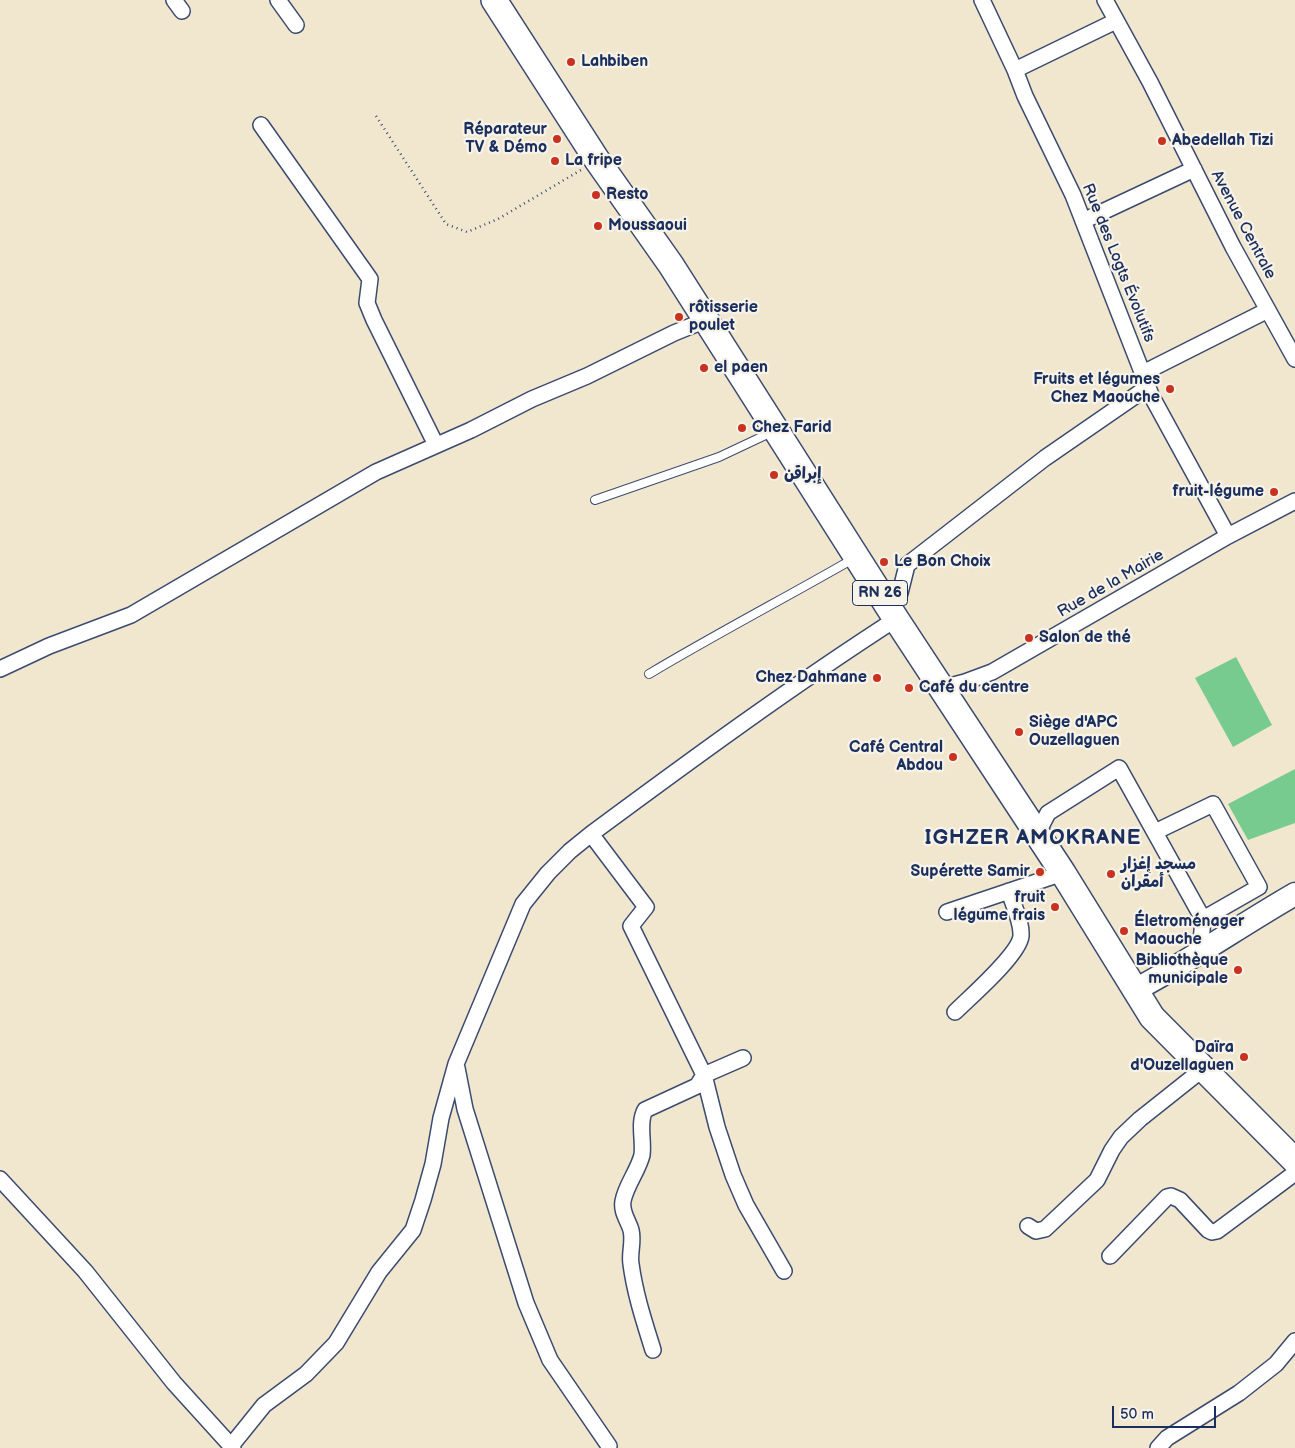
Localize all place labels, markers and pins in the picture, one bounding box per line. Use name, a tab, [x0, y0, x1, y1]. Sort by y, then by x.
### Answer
place label: Lahbiben	[581, 52, 648, 72]
marker: Lahbiben	[565, 56, 577, 68]
place label: Réparateur TV & Démo	[463, 120, 547, 158]
place label: Abedellah Tizi	[1172, 131, 1273, 151]
marker: Réparateur TV & Démo	[551, 133, 563, 145]
marker: Abedellah Tizi	[1156, 135, 1168, 147]
place label: La fripe	[565, 151, 622, 171]
marker: La fripe	[549, 155, 561, 167]
place label: Resto	[606, 185, 648, 205]
marker: Resto	[590, 189, 602, 201]
place label: Moussaoui	[608, 216, 687, 236]
marker: Moussaoui	[592, 220, 604, 232]
place label: rôtisserie poulet	[689, 298, 758, 336]
marker: rôtisserie poulet	[673, 311, 685, 323]
place label: el paen	[714, 358, 768, 378]
marker: el paen	[698, 362, 710, 374]
place label: Fruits et légumes Chez Maouche	[1033, 370, 1160, 408]
marker: Fruits et légumes Chez Maouche	[1164, 383, 1176, 395]
place label: Chez Farid	[752, 418, 832, 438]
marker: Chez Farid	[736, 422, 748, 434]
place label: إبراقن	[784, 465, 821, 485]
marker: إبراقن	[768, 469, 780, 481]
place label: fruit-légume	[1173, 482, 1264, 502]
marker: fruit-légume	[1268, 486, 1280, 498]
place label: Le Bon Choix	[894, 552, 990, 572]
marker: Le Bon Choix	[878, 556, 890, 568]
place label: Salon de thé	[1039, 628, 1131, 648]
marker: Salon de thé	[1023, 632, 1035, 644]
place label: Chez Dahmane	[756, 668, 867, 688]
marker: Chez Dahmane	[871, 672, 883, 684]
place label: Café du centre	[919, 678, 1029, 698]
marker: Café du centre	[903, 682, 915, 694]
place label: Siège d'APC Ouzellaguen	[1029, 713, 1120, 751]
marker: Siège d'APC Ouzellaguen	[1013, 726, 1025, 738]
place label: Café Central Abdou	[849, 738, 943, 776]
marker: Café Central Abdou	[947, 751, 959, 763]
place label: مسجد إغزار أمقران	[1121, 855, 1196, 893]
place label: Supérette Samir	[911, 862, 1030, 882]
marker: Supérette Samir	[1034, 866, 1046, 878]
marker: مسجد إغزار أمقران	[1105, 868, 1117, 880]
place label: fruit légume frais	[953, 888, 1045, 926]
marker: fruit légume frais	[1049, 901, 1061, 913]
place label: Életroménager Maouche	[1134, 912, 1244, 950]
marker: Életroménager Maouche	[1118, 925, 1130, 937]
place label: Bibliothèque municipale	[1135, 951, 1228, 989]
marker: Bibliothèque municipale	[1232, 964, 1244, 976]
place label: Daïra d'Ouzellaguen	[1130, 1038, 1234, 1076]
marker: Daïra d'Ouzellaguen	[1238, 1051, 1250, 1063]

